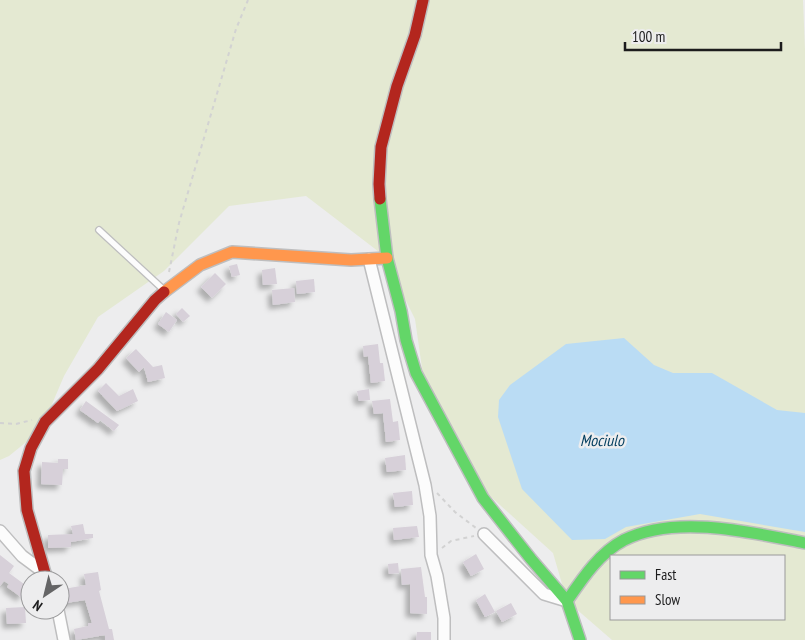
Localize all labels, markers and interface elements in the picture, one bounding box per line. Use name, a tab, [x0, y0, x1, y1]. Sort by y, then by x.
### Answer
scale bar	[625, 20, 781, 52]
text: 100 m	[632, 27, 665, 46]
water label: Mociulo	[580, 430, 625, 450]
legend	[610, 555, 785, 620]
text: Fast	[655, 565, 676, 584]
north arrow	[20, 570, 70, 620]
text: Slow	[655, 590, 680, 609]
text: N	[29, 596, 46, 615]

